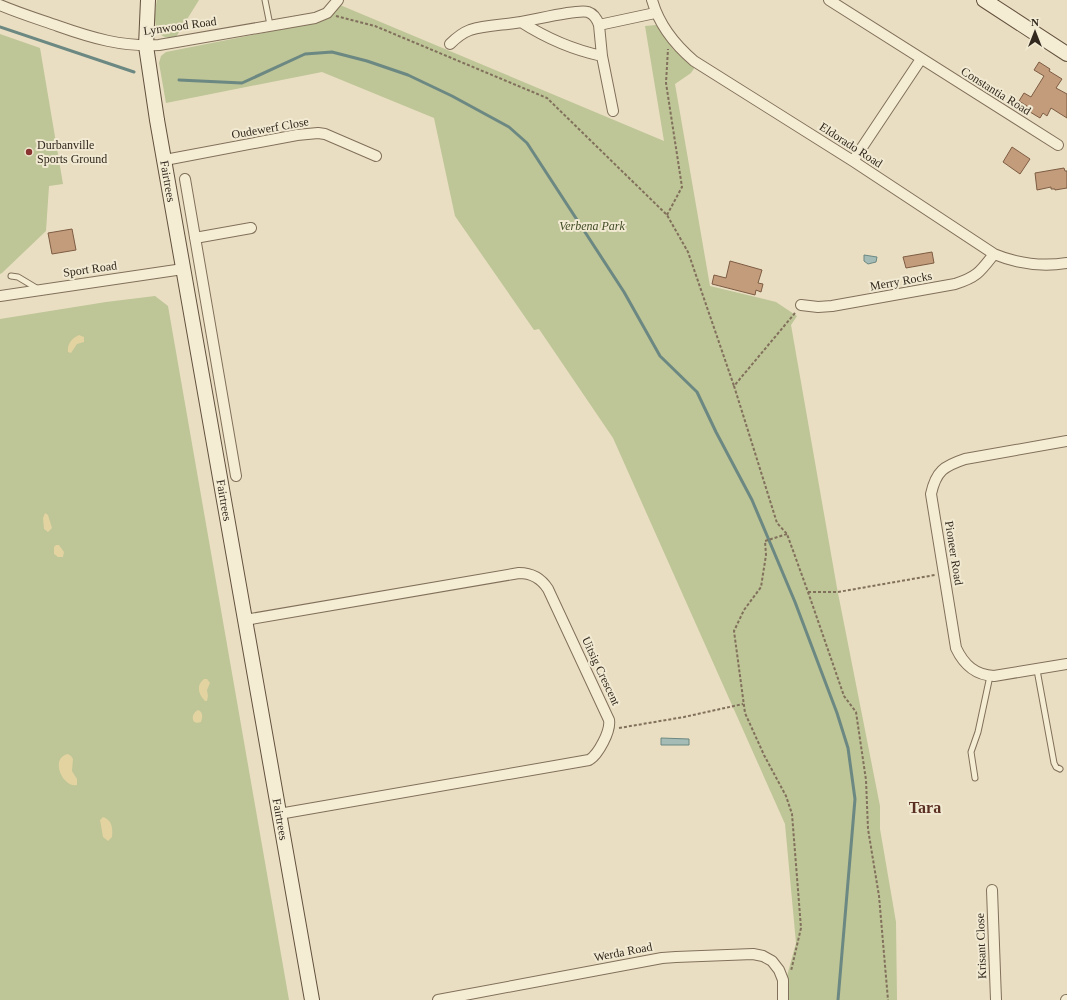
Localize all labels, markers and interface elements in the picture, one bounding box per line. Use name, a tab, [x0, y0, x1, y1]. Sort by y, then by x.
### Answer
north arrow	[1015, 12, 1055, 52]
street label: Lynwood Road	[143, 14, 217, 38]
text: N	[1031, 16, 1039, 28]
street label: Constantia Road	[959, 64, 1033, 118]
street label: Oudewerf Close	[230, 114, 310, 142]
street label: Eldorado Road	[817, 119, 885, 171]
place label: Durbanville Sports Ground	[37, 138, 107, 166]
marker: Durbanville Sports Ground	[24, 147, 34, 157]
street label: Fairtrees	[157, 159, 178, 203]
park label: Verbena Park	[559, 219, 625, 233]
street label: Sport Road	[62, 258, 118, 280]
street label: Merry Rocks	[869, 269, 934, 293]
street label: Fairtrees	[213, 478, 235, 523]
street label: Pioneer Road	[942, 520, 966, 586]
street label: Uitsig Crescent	[579, 634, 623, 708]
street label: Fairtrees	[270, 797, 291, 842]
district label: Tara	[909, 799, 941, 816]
street label: Krisant Close	[973, 913, 989, 979]
street label: Werda Road	[593, 939, 653, 965]

